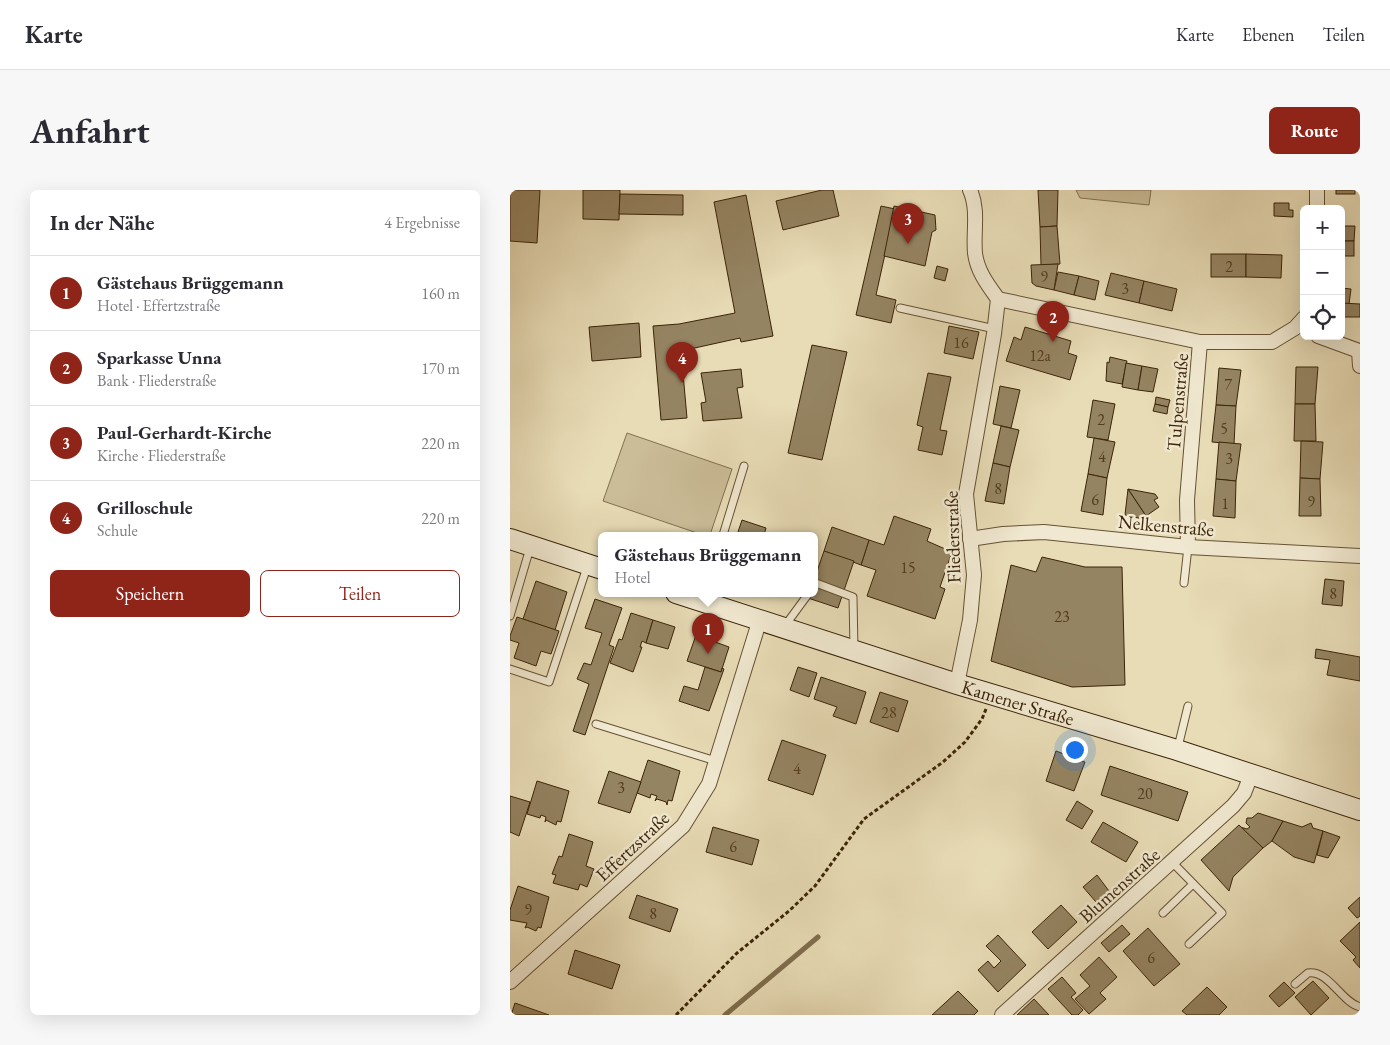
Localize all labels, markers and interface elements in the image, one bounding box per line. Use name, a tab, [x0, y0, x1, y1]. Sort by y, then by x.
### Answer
text: Karte	[25, 19, 83, 50]
text: Karte	[1176, 23, 1214, 46]
text: Ebenen	[1242, 23, 1295, 46]
text: Teilen	[1323, 23, 1365, 46]
button: Route	[1269, 107, 1360, 154]
text: Anfahrt	[30, 108, 150, 153]
pin: 3	[892, 203, 924, 244]
map controls	[1300, 205, 1345, 340]
button: +	[1300, 205, 1345, 250]
text: In der Nähe	[50, 209, 155, 236]
text: 4 Ergebnisse	[384, 212, 460, 233]
button: −	[1300, 250, 1345, 295]
house number: 2	[1225, 256, 1233, 277]
house number: 9	[1040, 266, 1048, 287]
text: Gästehaus Brüggemann	[97, 270, 284, 295]
house number: 3	[1121, 278, 1129, 299]
text: 1	[62, 283, 70, 304]
text: 160 m	[421, 283, 460, 304]
text: Hotel · Effertzstraße	[97, 295, 220, 316]
button: locate	[1300, 295, 1345, 340]
pin: 2	[1037, 301, 1069, 342]
house number: 16	[953, 332, 969, 353]
pin: 4	[666, 342, 698, 383]
text: Sparkasse Unna	[97, 345, 222, 370]
house number: 12a	[1029, 345, 1051, 366]
street label: Tulpenstraße	[1161, 352, 1194, 452]
text: 2	[62, 358, 70, 379]
text: 170 m	[421, 358, 460, 379]
text: Bank · Fliederstraße	[97, 370, 216, 391]
house number: 7	[1224, 374, 1232, 395]
house number: 2	[1097, 409, 1105, 430]
house number: 5	[1220, 418, 1228, 439]
text: Paul-Gerhardt-Kirche	[97, 420, 272, 445]
text: 3	[62, 433, 70, 454]
text: 220 m	[421, 433, 460, 454]
text: Kirche · Fliederstraße	[97, 445, 226, 466]
house number: 4	[1098, 446, 1106, 467]
house number: 3	[1225, 448, 1233, 469]
house number: 8	[994, 478, 1002, 499]
house number: 6	[1091, 489, 1099, 510]
street label: Fliederstraße	[938, 490, 967, 584]
house number: 9	[1307, 491, 1315, 512]
house number: 1	[1221, 493, 1229, 514]
text: Grilloschule	[97, 495, 193, 520]
text: 4	[62, 508, 70, 529]
text: 220 m	[421, 508, 460, 529]
street label: Nelkenstraße	[1117, 509, 1215, 542]
text: Schule	[97, 520, 138, 541]
popup	[598, 532, 818, 597]
text: Gästehaus Brüggemann	[615, 542, 801, 567]
house number: 15	[900, 557, 916, 578]
text: Hotel	[615, 567, 651, 588]
button: Speichern	[50, 570, 250, 617]
button: Teilen	[260, 570, 460, 617]
house number: 8	[1329, 583, 1337, 604]
house number: 23	[1054, 606, 1070, 627]
pin: 1	[692, 613, 724, 654]
street label: Kamener Straße	[959, 674, 1077, 731]
house number: 28	[881, 702, 897, 723]
your location	[1062, 737, 1088, 763]
house number: 4	[793, 758, 801, 779]
house number: 3	[617, 777, 625, 798]
house number: 20	[1137, 783, 1153, 804]
street label: Effertzstraße	[590, 806, 675, 887]
house number: 6	[729, 836, 737, 857]
street label: Blumenstraße	[1073, 842, 1165, 928]
house number: 9	[524, 899, 532, 920]
house number: 8	[649, 903, 657, 924]
house number: 6	[1147, 947, 1155, 968]

